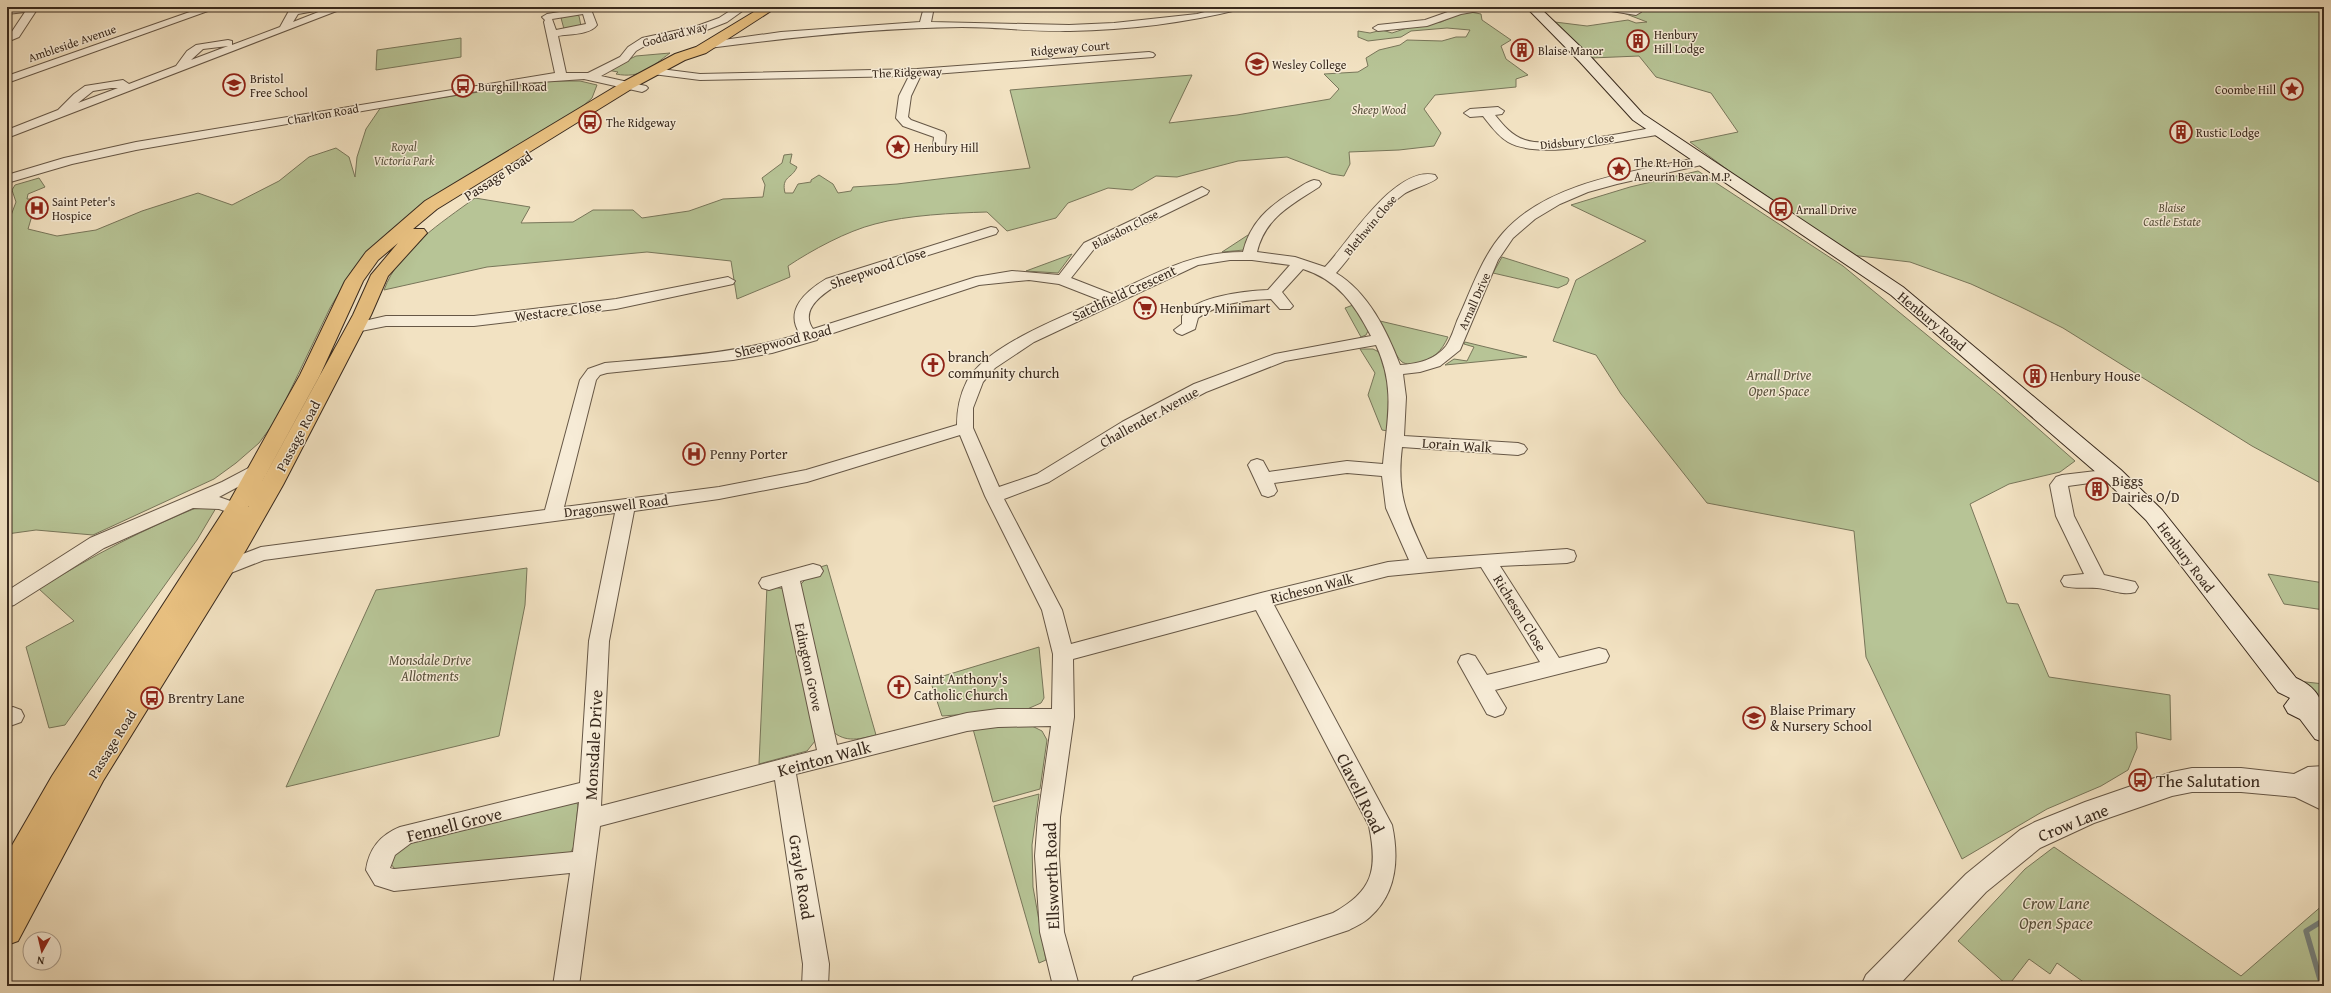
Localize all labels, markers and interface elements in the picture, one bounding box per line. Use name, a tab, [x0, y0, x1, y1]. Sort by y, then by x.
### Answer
street label: Goddard Way	[640, 17, 710, 51]
street label: Ambleside Avenue	[26, 20, 119, 66]
place label: Henbury Hill Lodge	[1654, 26, 1705, 57]
building icon: Henbury Hill Lodge	[1625, 28, 1651, 54]
street label: Ridgeway Court	[1030, 36, 1111, 60]
building icon: Blaise Manor	[1509, 37, 1535, 63]
place label: Blaise Manor	[1538, 42, 1604, 59]
school or university icon: Wesley College	[1244, 51, 1270, 77]
place label: Wesley College	[1272, 56, 1347, 73]
street label: The Ridgeway	[872, 62, 942, 82]
place label: Bristol Free School	[250, 70, 309, 101]
school or university icon: Bristol Free School	[221, 72, 247, 98]
bus stop icon: Burghill Road	[450, 73, 476, 99]
place icon: Coombe Hill	[2279, 76, 2305, 102]
place label: Burghill Road	[478, 78, 547, 95]
place label: Coombe Hill	[2215, 81, 2277, 98]
street label: Charlton Road	[286, 99, 361, 129]
park label: Sheep Wood	[1352, 101, 1406, 118]
bus stop icon: The Ridgeway	[577, 109, 603, 135]
place label: The Ridgeway	[606, 114, 676, 131]
building icon: Rustic Lodge	[2168, 119, 2194, 145]
place label: Rustic Lodge	[2196, 124, 2260, 141]
street label: Didsbury Close	[1539, 129, 1615, 153]
place icon: Henbury Hill	[885, 134, 911, 160]
park label: Royal Victoria Park	[374, 138, 435, 169]
place label: Henbury Hill	[914, 139, 979, 156]
street label: Passage Road	[460, 146, 537, 206]
place label: The Rt. Hon Aneurin Bevan M.P.	[1634, 154, 1732, 185]
place icon: The Rt. Hon Aneurin Bevan M.P.	[1606, 156, 1632, 182]
street label: Blethwin Close	[1340, 191, 1401, 259]
place label: Saint Peter's Hospice	[52, 193, 116, 224]
hospital icon: Saint Peter's Hospice	[24, 195, 50, 221]
bus stop icon: Arnall Drive	[1768, 196, 1794, 222]
park label: Blaise Castle Estate	[2143, 199, 2201, 230]
place label: Arnall Drive	[1796, 201, 1857, 218]
street label: Blaisdon Close	[1089, 205, 1161, 253]
street label: Sheepwood Close	[827, 242, 929, 294]
street label: Satchfield Crescent	[1069, 260, 1179, 326]
street label: Arnall Drive	[1454, 269, 1494, 332]
street label: Henbury Road	[1894, 286, 1971, 356]
supermarket icon: Henbury Minimart	[1132, 295, 1158, 321]
street label: Westacre Close	[513, 296, 603, 326]
place label: Henbury Minimart	[1160, 298, 1270, 318]
street label: Sheepwood Road	[732, 319, 834, 363]
place label: branch community church	[948, 347, 1060, 383]
church icon: branch community church	[920, 352, 946, 378]
building icon: Henbury House	[2022, 363, 2048, 389]
park label: Arnall Drive Open Space	[1746, 365, 1812, 401]
place label: Henbury House	[2050, 366, 2141, 386]
street label: Challender Avenue	[1096, 381, 1202, 452]
street label: Passage Road	[271, 397, 325, 475]
street label: Lorain Walk	[1421, 433, 1494, 457]
hospital icon: Penny Porter	[681, 441, 707, 467]
place label: Penny Porter	[710, 444, 788, 464]
place label: Biggs Dairies O/D	[2112, 471, 2180, 507]
building icon: Biggs Dairies O/D	[2084, 476, 2110, 502]
street label: Dragonswell Road	[563, 490, 670, 522]
street label: Henbury Road	[2153, 518, 2219, 597]
street label: Richeson Walk	[1268, 568, 1357, 608]
street label: Richeson Close	[1489, 571, 1552, 655]
street label: Edington Grove	[790, 621, 828, 714]
park label: Monsdale Drive Allotments	[389, 650, 471, 686]
place label: Saint Anthony's Catholic Church	[914, 669, 1008, 705]
church icon: Saint Anthony's Catholic Church	[886, 674, 912, 700]
bus stop icon: Brentry Lane	[139, 685, 165, 711]
place label: Brentry Lane	[168, 688, 245, 708]
street label: Monsdale Drive	[578, 689, 608, 801]
place label: Blaise Primary & Nursery School	[1770, 700, 1872, 736]
street label: Passage Road	[83, 705, 141, 782]
school or university icon: Blaise Primary & Nursery School	[1741, 705, 1767, 731]
street label: Keinton Walk	[775, 733, 874, 782]
street label: Clavell Road	[1331, 749, 1391, 837]
bus stop icon: The Salutation	[2127, 767, 2153, 793]
place label: The Salutation	[2156, 768, 2261, 793]
street label: Crow Lane	[2034, 797, 2112, 847]
street label: Fennell Grove	[404, 800, 504, 848]
street label: Ellsworth Road	[1037, 822, 1065, 930]
street label: Grayle Road	[783, 833, 821, 921]
park label: Crow Lane Open Space	[2019, 890, 2093, 935]
north arrow	[22, 931, 62, 971]
text: N	[35, 952, 45, 969]

